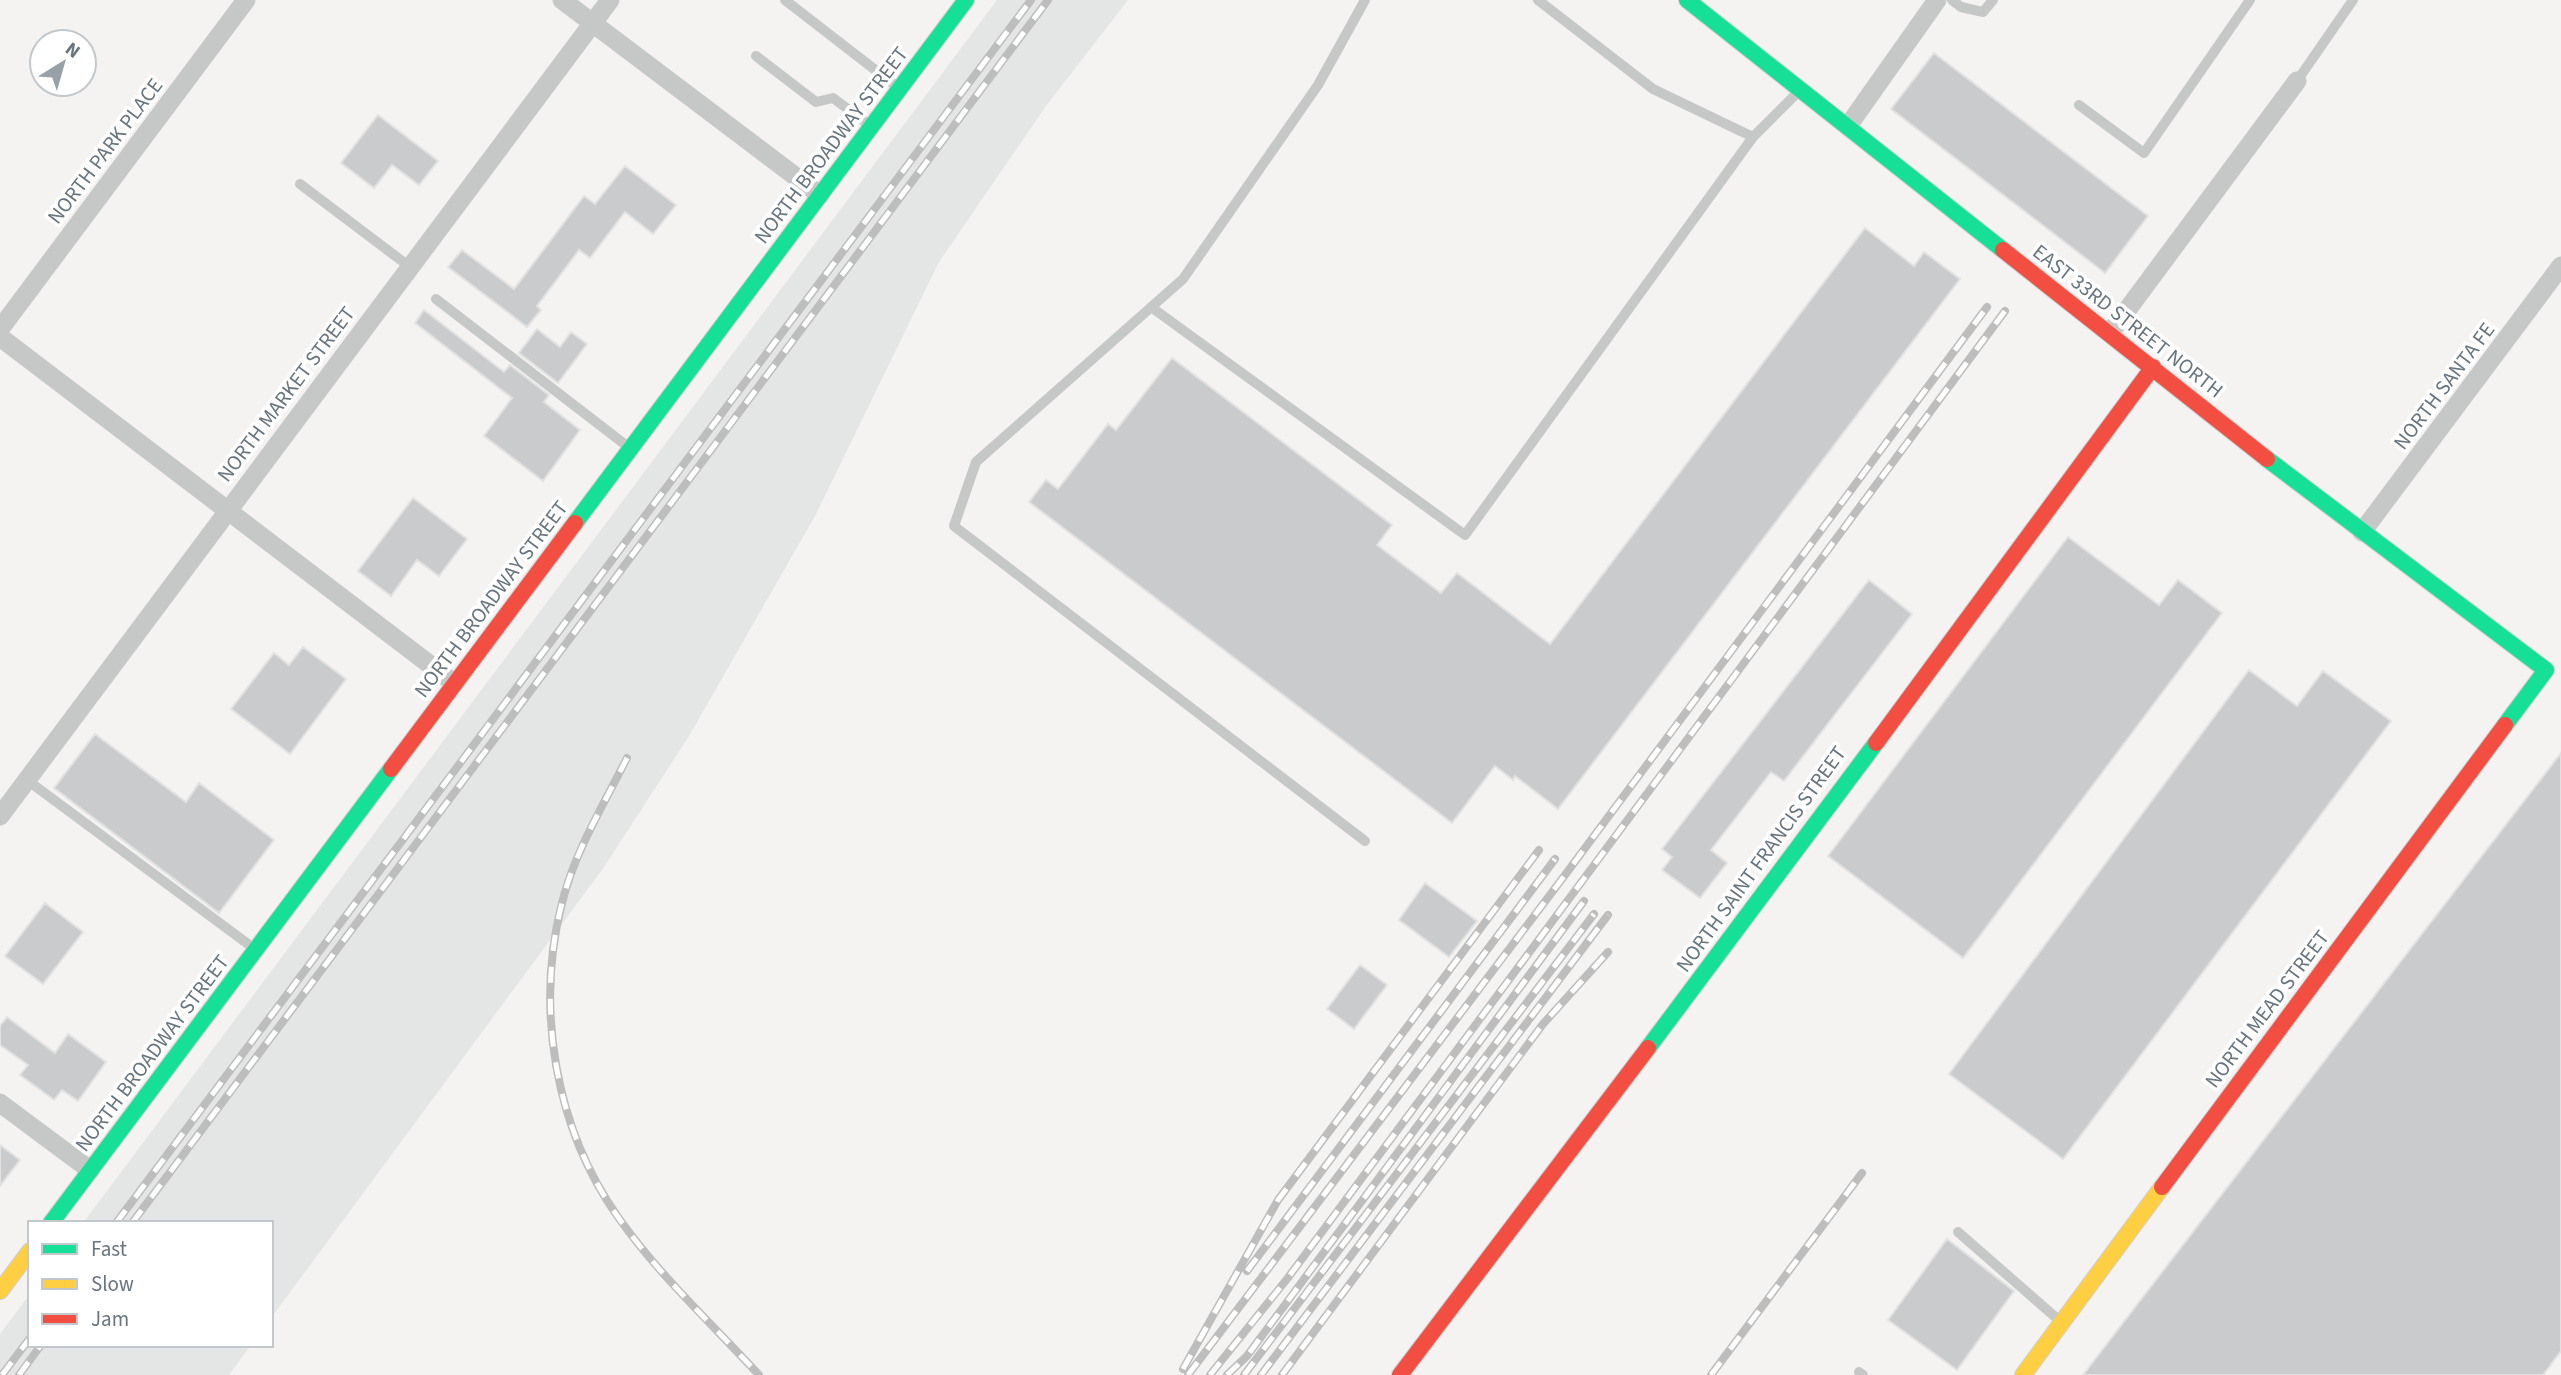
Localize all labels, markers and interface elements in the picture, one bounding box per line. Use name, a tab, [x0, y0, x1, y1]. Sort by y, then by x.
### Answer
north arrow	[28, 28, 98, 98]
text: N	[59, 36, 86, 65]
street label: NORTH BROADWAY STREET	[747, 40, 915, 250]
street label: NORTH PARK PLACE	[40, 72, 170, 230]
street label: EAST 33RD STREET NORTH	[2026, 237, 2230, 405]
street label: NORTH MARKET STREET	[210, 300, 362, 488]
street label: NORTH SANTA FE	[2386, 316, 2502, 456]
street label: NORTH BROADWAY STREET	[407, 494, 575, 704]
street label: NORTH SAINT FRANCIS STREET	[1669, 740, 1853, 978]
street label: NORTH MEAD STREET	[2198, 924, 2336, 1094]
street label: NORTH BROADWAY STREET	[68, 948, 236, 1158]
legend	[28, 1221, 273, 1347]
text: Fast	[91, 1234, 127, 1264]
text: Slow	[91, 1269, 134, 1299]
text: Jam	[91, 1304, 129, 1334]

